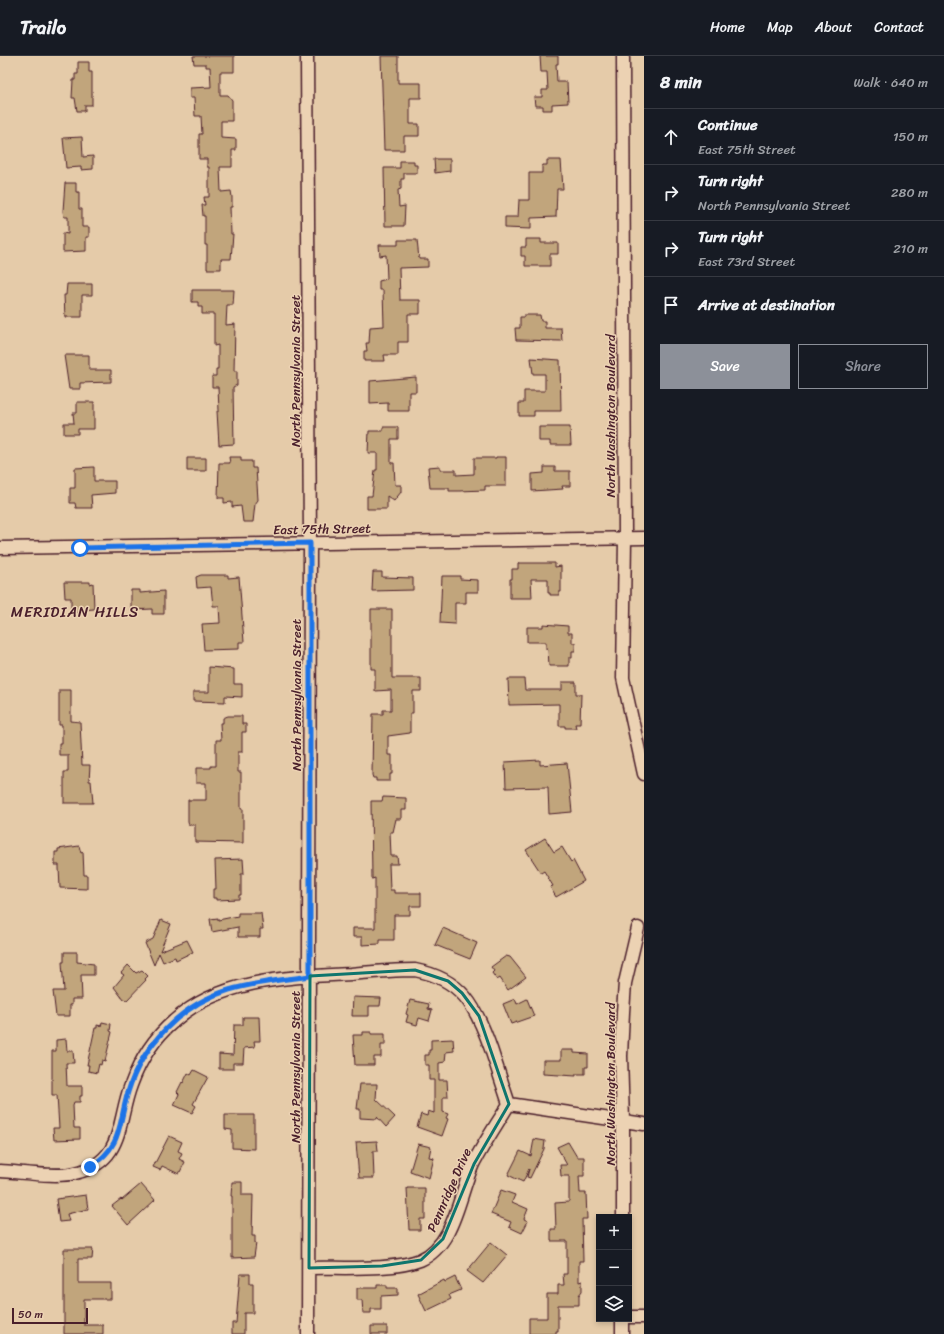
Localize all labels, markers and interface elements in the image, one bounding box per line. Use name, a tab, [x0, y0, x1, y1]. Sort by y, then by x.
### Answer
text: Trailo	[20, 11, 66, 44]
text: Home	[710, 15, 745, 40]
text: Map	[767, 15, 793, 40]
text: About	[815, 15, 852, 40]
text: Contact	[874, 15, 924, 40]
text: 8 min	[660, 67, 702, 97]
text: Walk · 640 m	[854, 71, 928, 94]
text: Continue	[698, 112, 758, 138]
text: 150 m	[893, 125, 928, 148]
icon: ahead	[660, 126, 682, 148]
text: East 75th Street	[698, 138, 796, 161]
text: Turn right	[698, 168, 763, 194]
text: 280 m	[891, 181, 928, 204]
icon: right	[660, 182, 682, 204]
text: North Pennsylvania Street	[698, 194, 850, 217]
text: Turn right	[698, 224, 763, 250]
text: 210 m	[893, 237, 928, 260]
icon: right	[660, 238, 682, 260]
text: East 73rd Street	[698, 250, 795, 273]
text: Arrive at destination	[698, 292, 835, 318]
icon: arrive	[660, 294, 682, 316]
street label: North Pennsylvania Street	[284, 295, 307, 447]
street label: North Washington Boulevard	[599, 333, 622, 498]
button: Save	[660, 344, 790, 389]
button: Share	[798, 344, 928, 389]
street label: East 75th Street	[273, 517, 371, 541]
route start	[71, 539, 89, 557]
district label: MERIDIAN HILLS	[11, 599, 139, 625]
street label: North Pennsylvania Street	[285, 619, 308, 771]
street label: North Pennsylvania Street	[284, 991, 307, 1143]
street label: North Washington Boulevard	[599, 1001, 622, 1166]
street label: Pennridge Drive	[420, 1144, 478, 1236]
route end	[81, 1158, 99, 1176]
map controls	[596, 1214, 632, 1322]
button: +	[596, 1214, 632, 1250]
button: −	[596, 1250, 632, 1286]
button: layers	[596, 1286, 632, 1322]
text: 50 m	[18, 1305, 43, 1324]
scale bar	[12, 1306, 88, 1325]

